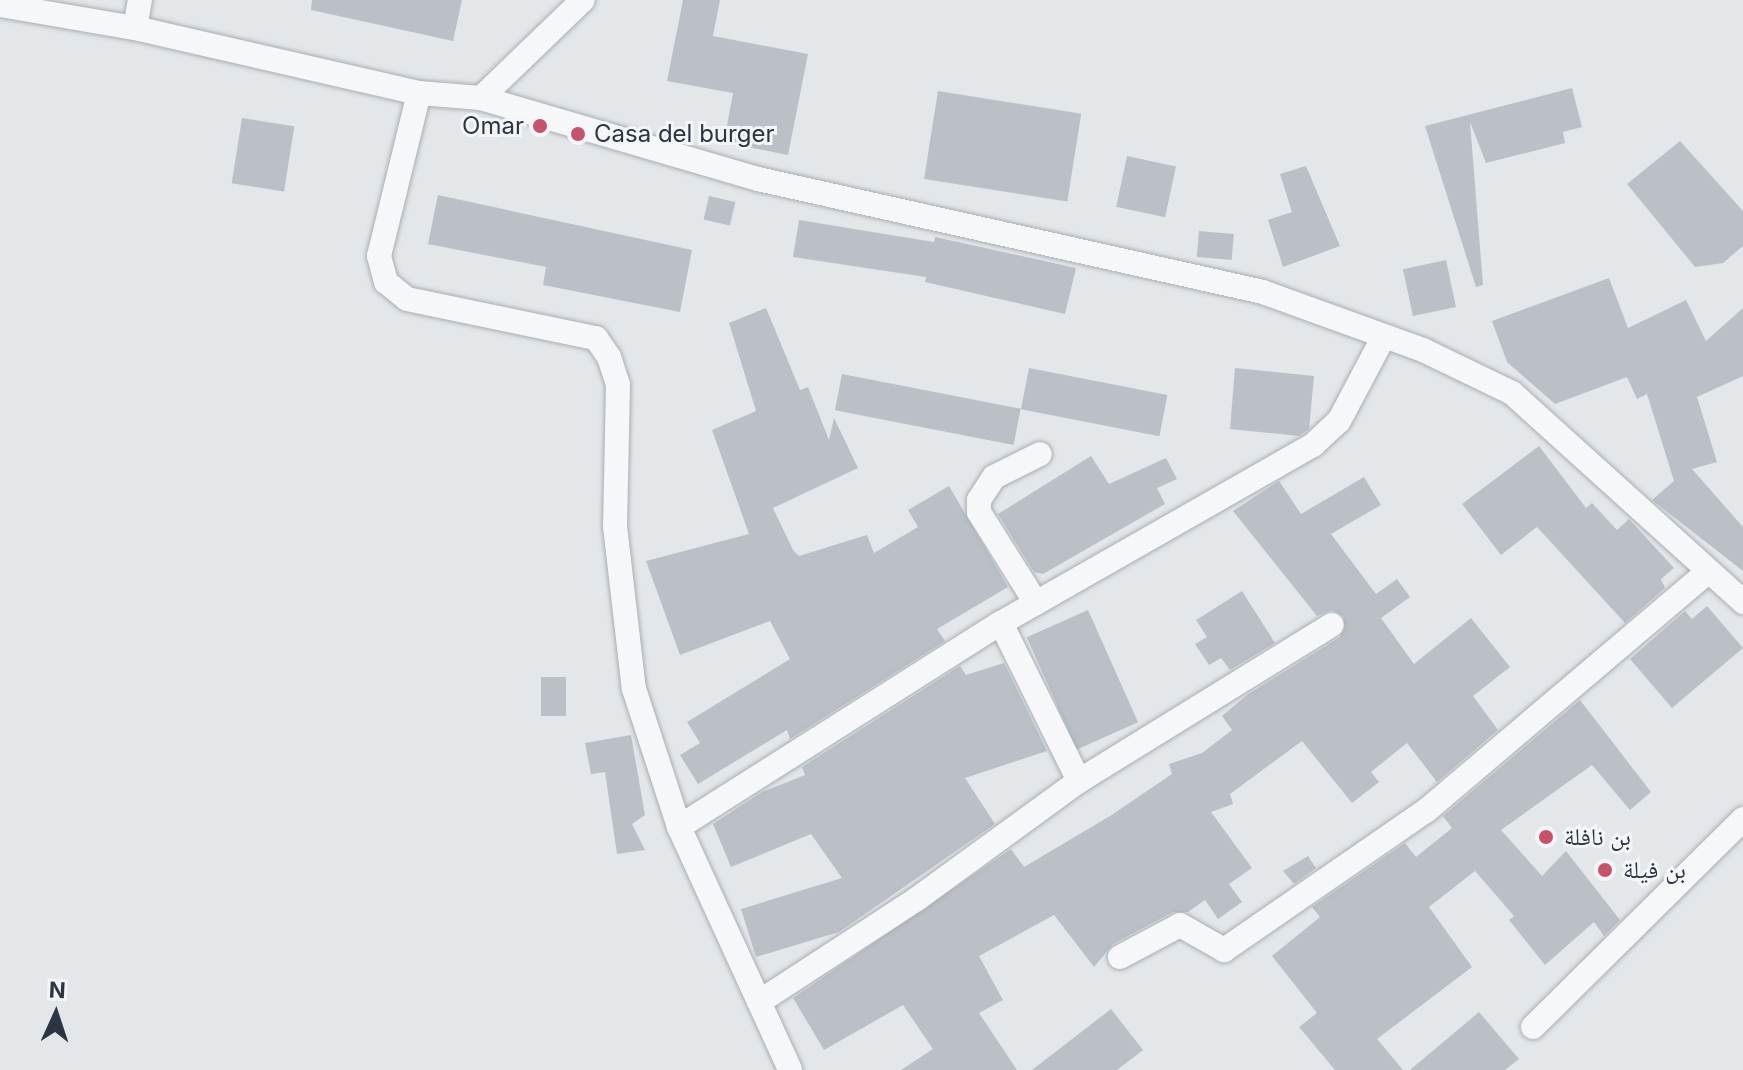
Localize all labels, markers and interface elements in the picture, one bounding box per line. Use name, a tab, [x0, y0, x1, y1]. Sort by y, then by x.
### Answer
place label: Omar	[462, 112, 524, 140]
marker: Omar	[531, 117, 549, 135]
place label: Casa del burger	[594, 120, 774, 148]
marker: Casa del burger	[569, 125, 587, 143]
place label: بن نافلة	[1564, 823, 1631, 851]
marker: بن نافلة	[1535, 826, 1557, 848]
place label: بن فيلة	[1623, 856, 1686, 884]
marker: بن فيلة	[1594, 859, 1616, 881]
north arrow	[16, 974, 96, 1054]
text: N	[48, 977, 66, 1003]

